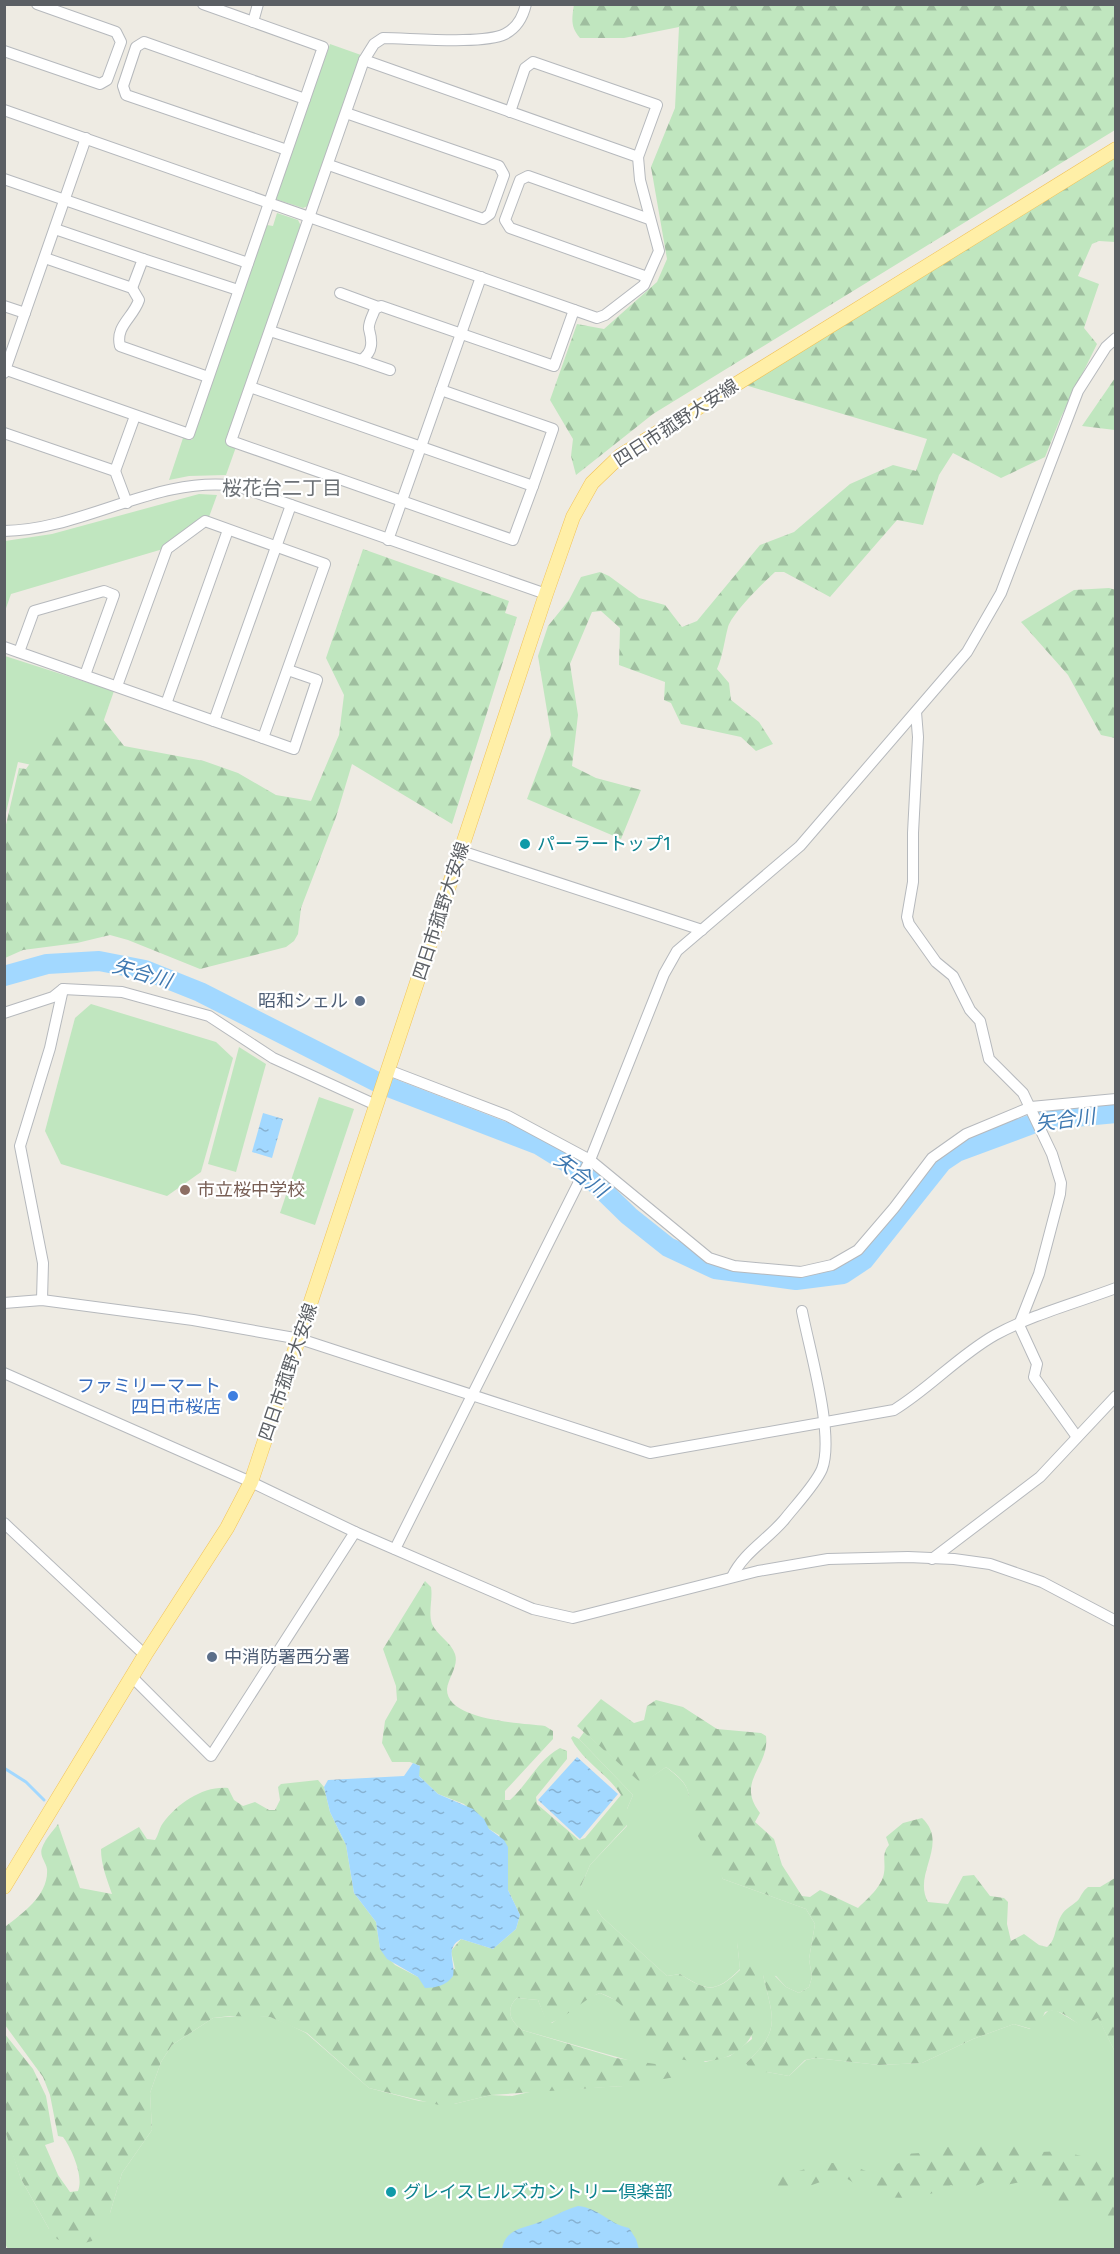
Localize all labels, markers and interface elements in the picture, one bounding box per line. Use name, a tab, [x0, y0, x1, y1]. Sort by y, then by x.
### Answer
street label: 四日市菰野大安線	[610, 375, 742, 471]
district label: 桜花台二丁目	[222, 476, 342, 500]
place label: パーラートップ1	[537, 833, 671, 855]
marker: パーラートップ1	[518, 837, 532, 851]
street label: 四日市菰野大安線	[408, 839, 474, 983]
water label: 矢合川	[110, 953, 176, 993]
place label: 昭和シェル	[258, 990, 348, 1012]
marker: 昭和シェル	[353, 994, 367, 1008]
water label: 矢合川	[1034, 1104, 1098, 1136]
water label: 矢合川	[550, 1147, 614, 1204]
place label: 市立桜中学校	[197, 1179, 305, 1201]
marker: 市立桜中学校	[178, 1183, 192, 1197]
street label: 四日市菰野大安線	[254, 1300, 322, 1444]
place label: ファミリーマート 四日市桜店	[77, 1375, 221, 1418]
marker: ファミリーマート 四日市桜店	[226, 1389, 240, 1403]
place label: 中消防署西分署	[224, 1646, 350, 1668]
marker: 中消防署西分署	[205, 1650, 219, 1664]
place label: グレイスヒルズカントリー倶楽部	[403, 2181, 672, 2203]
marker: グレイスヒルズカントリー倶楽部	[384, 2185, 398, 2199]

